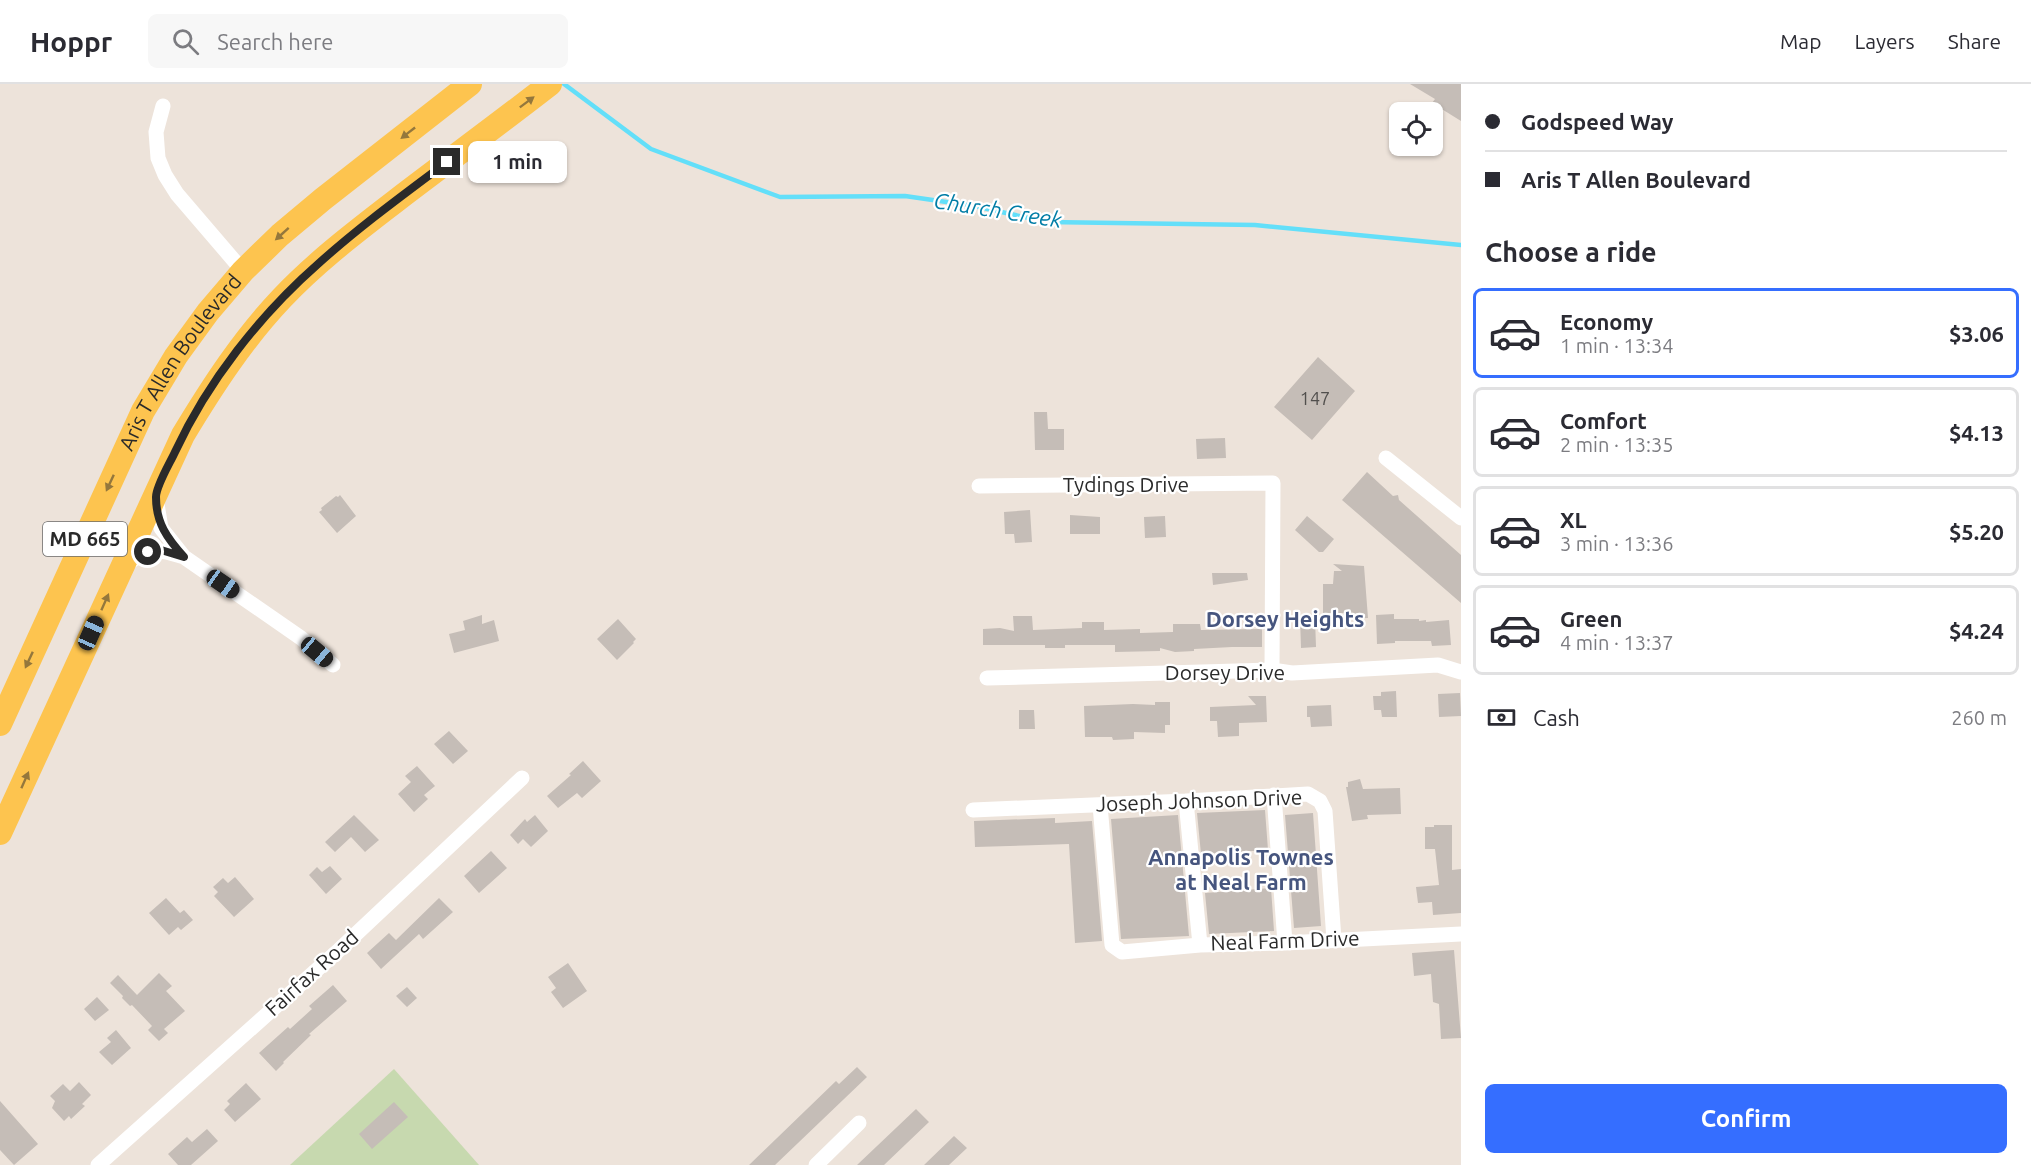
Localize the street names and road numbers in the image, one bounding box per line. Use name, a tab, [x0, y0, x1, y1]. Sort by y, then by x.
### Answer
street label: Aris T Allen Boulevard	[114, 269, 246, 454]
street label: Tydings Drive	[1063, 472, 1189, 496]
road number: MD 665	[43, 522, 127, 556]
street label: Dorsey Drive	[1165, 660, 1285, 684]
street label: Joseph Johnson Drive	[1095, 784, 1303, 816]
street label: Fairfax Road	[260, 924, 363, 1020]
street label: Neal Farm Drive	[1210, 925, 1360, 955]

